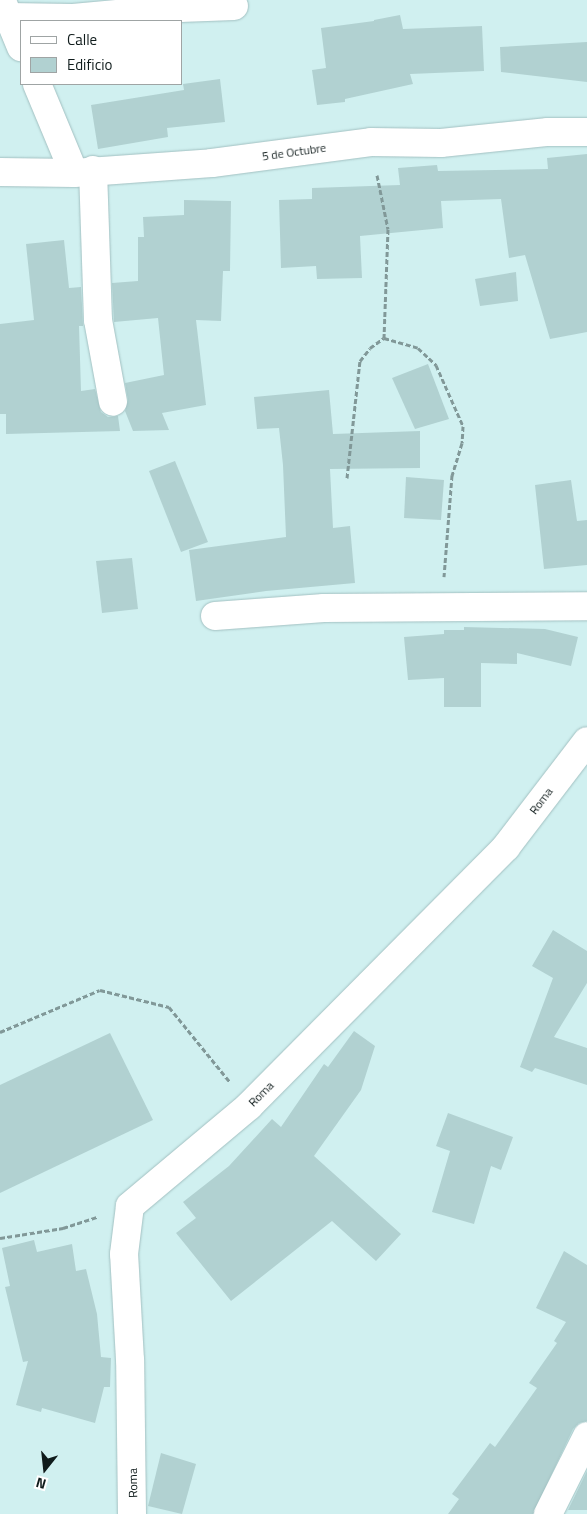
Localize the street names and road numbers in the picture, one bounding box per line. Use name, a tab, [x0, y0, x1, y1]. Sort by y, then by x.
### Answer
street label: 5 de Octubre	[261, 140, 327, 164]
street label: Roma	[526, 785, 556, 817]
street label: Roma	[245, 1078, 277, 1110]
street label: Roma	[126, 1468, 140, 1498]

